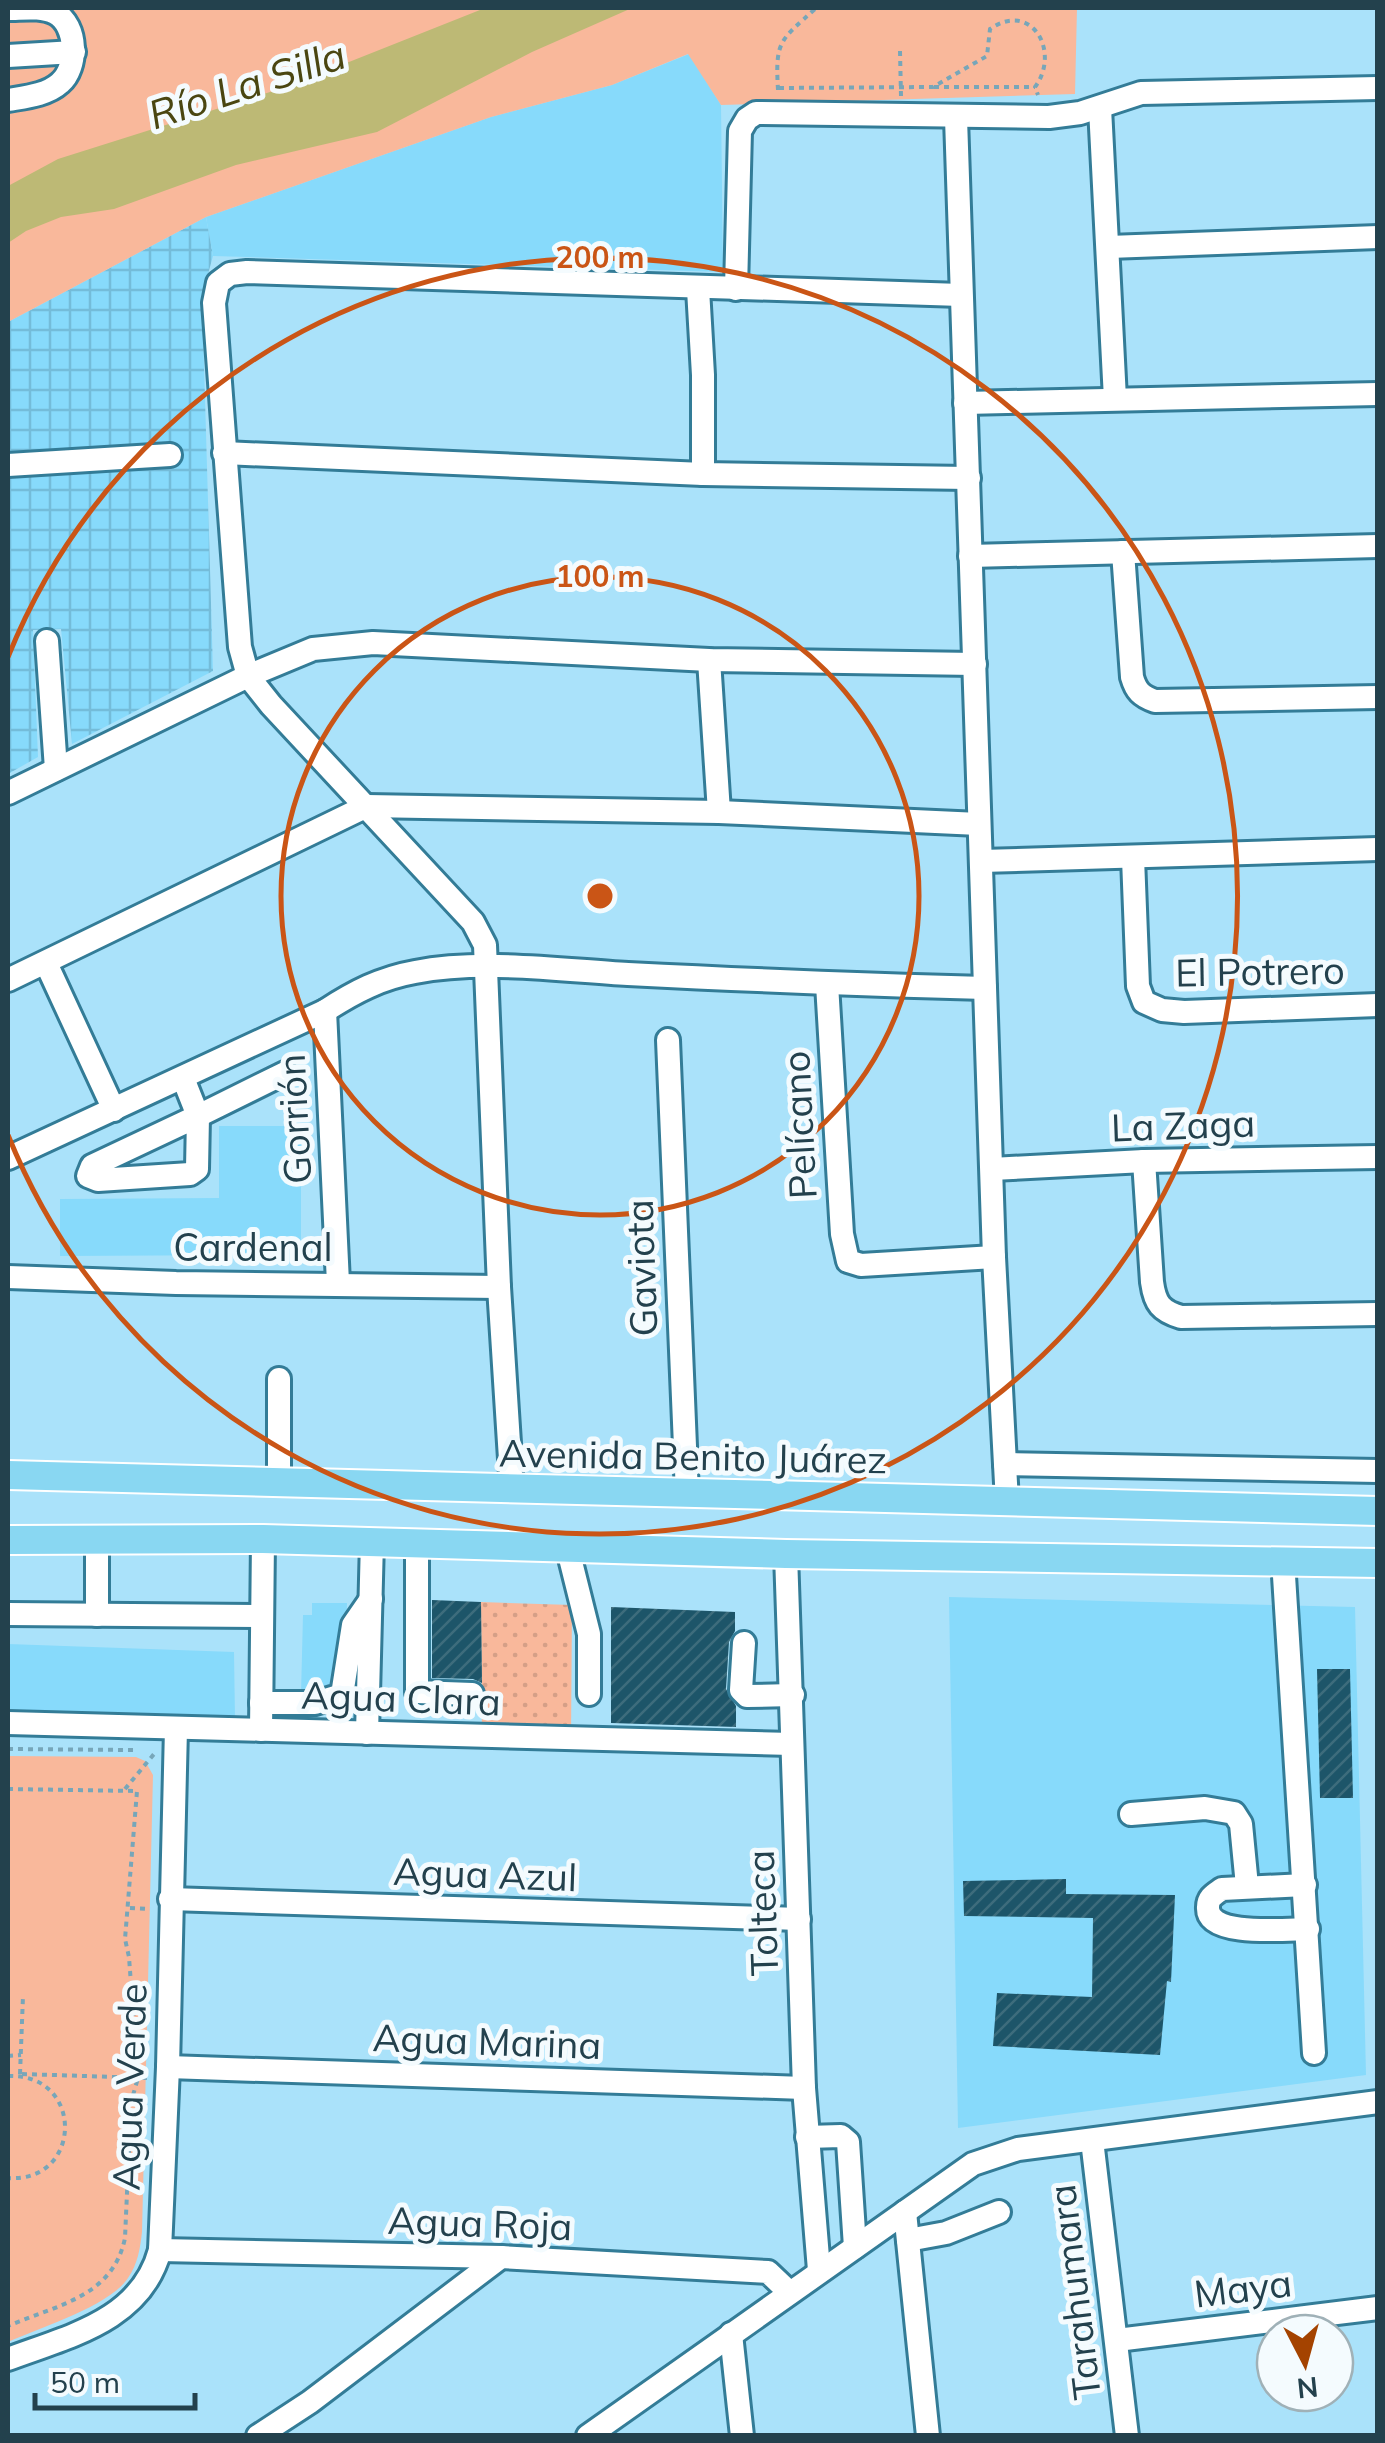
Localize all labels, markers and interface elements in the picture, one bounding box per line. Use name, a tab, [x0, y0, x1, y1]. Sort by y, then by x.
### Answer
water label: Río La Silla	[142, 29, 352, 139]
text: 200 m	[555, 238, 645, 276]
text: 100 m	[555, 557, 645, 595]
centre of rings	[582, 878, 618, 914]
street label: El Potrero	[1175, 946, 1345, 996]
street label: Pelícano	[771, 1050, 827, 1200]
street label: Gorrión	[267, 1053, 321, 1185]
street label: La Zaga	[1110, 1098, 1256, 1152]
street label: Gaviota	[615, 1199, 667, 1337]
street label: Cardenal	[173, 1223, 333, 1271]
street label: Avenida Benito Juárez	[499, 1429, 887, 1483]
street label: Agua Clara	[300, 1671, 502, 1725]
street label: Agua Azul	[392, 1847, 578, 1901]
street label: Tolteca	[736, 1849, 788, 1977]
street label: Agua Verde	[101, 1983, 157, 2191]
street label: Agua Marina	[372, 2013, 602, 2069]
street label: Tarahumara	[1037, 2182, 1111, 2402]
street label: Agua Roja	[387, 2196, 573, 2250]
street label: Maya	[1191, 2258, 1294, 2318]
north arrow	[1255, 2313, 1355, 2413]
scale bar	[35, 2348, 195, 2410]
text: 50 m	[50, 2363, 120, 2401]
text: N	[1295, 2370, 1320, 2407]

